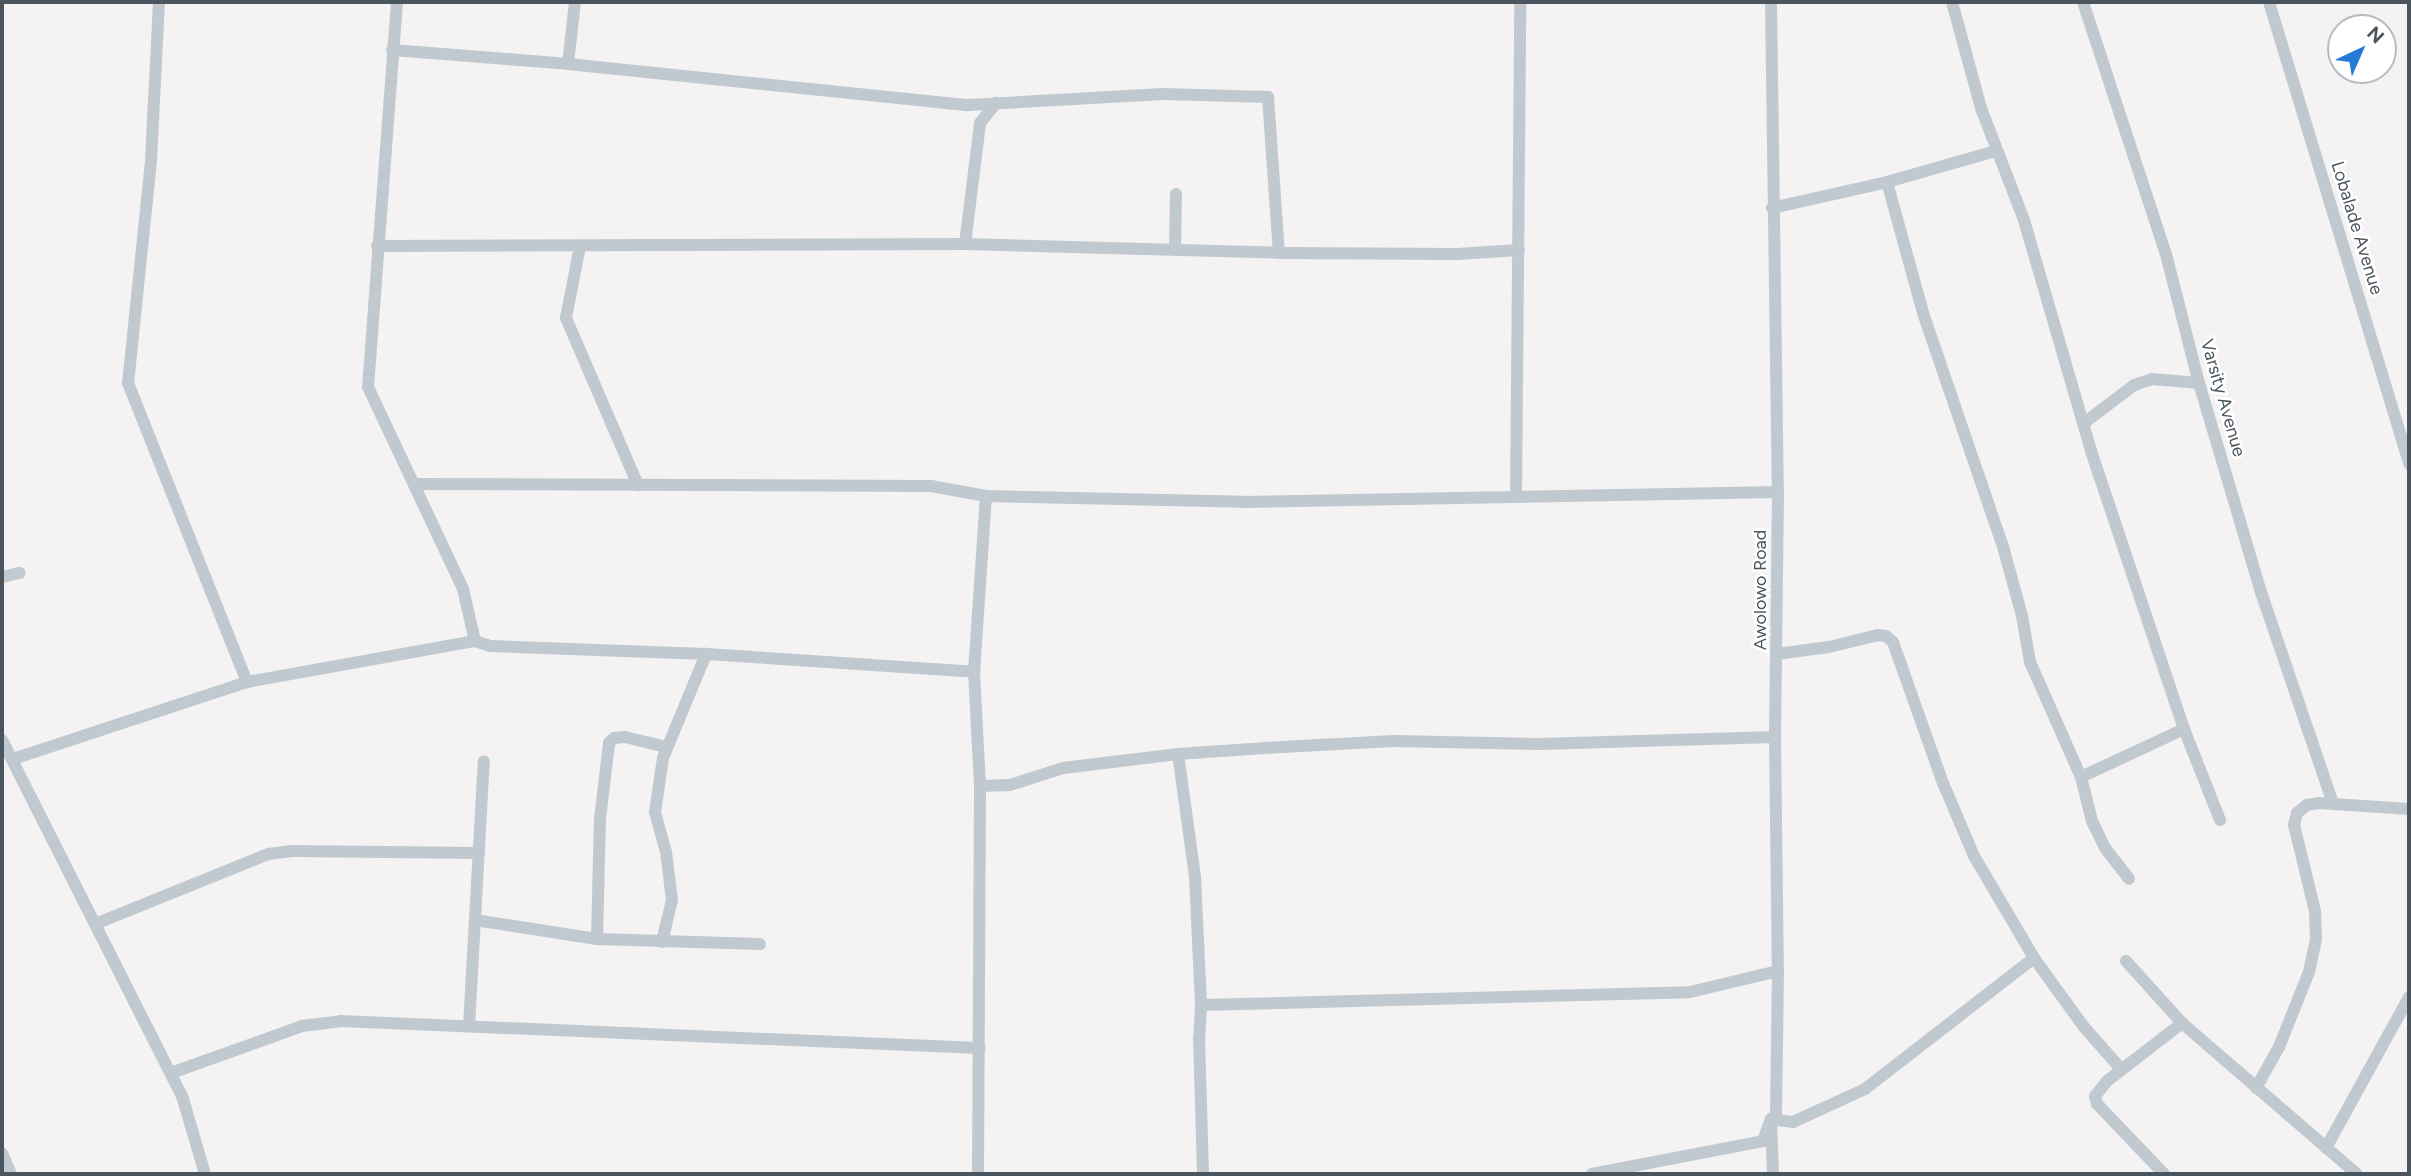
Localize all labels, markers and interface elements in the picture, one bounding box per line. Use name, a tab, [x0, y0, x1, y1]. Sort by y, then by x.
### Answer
north arrow	[2327, 14, 2397, 84]
text: N	[2362, 22, 2389, 48]
street label: Lobalade Avenue	[2326, 159, 2388, 297]
street label: Varsity Avenue	[2196, 337, 2250, 459]
street label: Awolowo Road	[1749, 530, 1771, 650]

